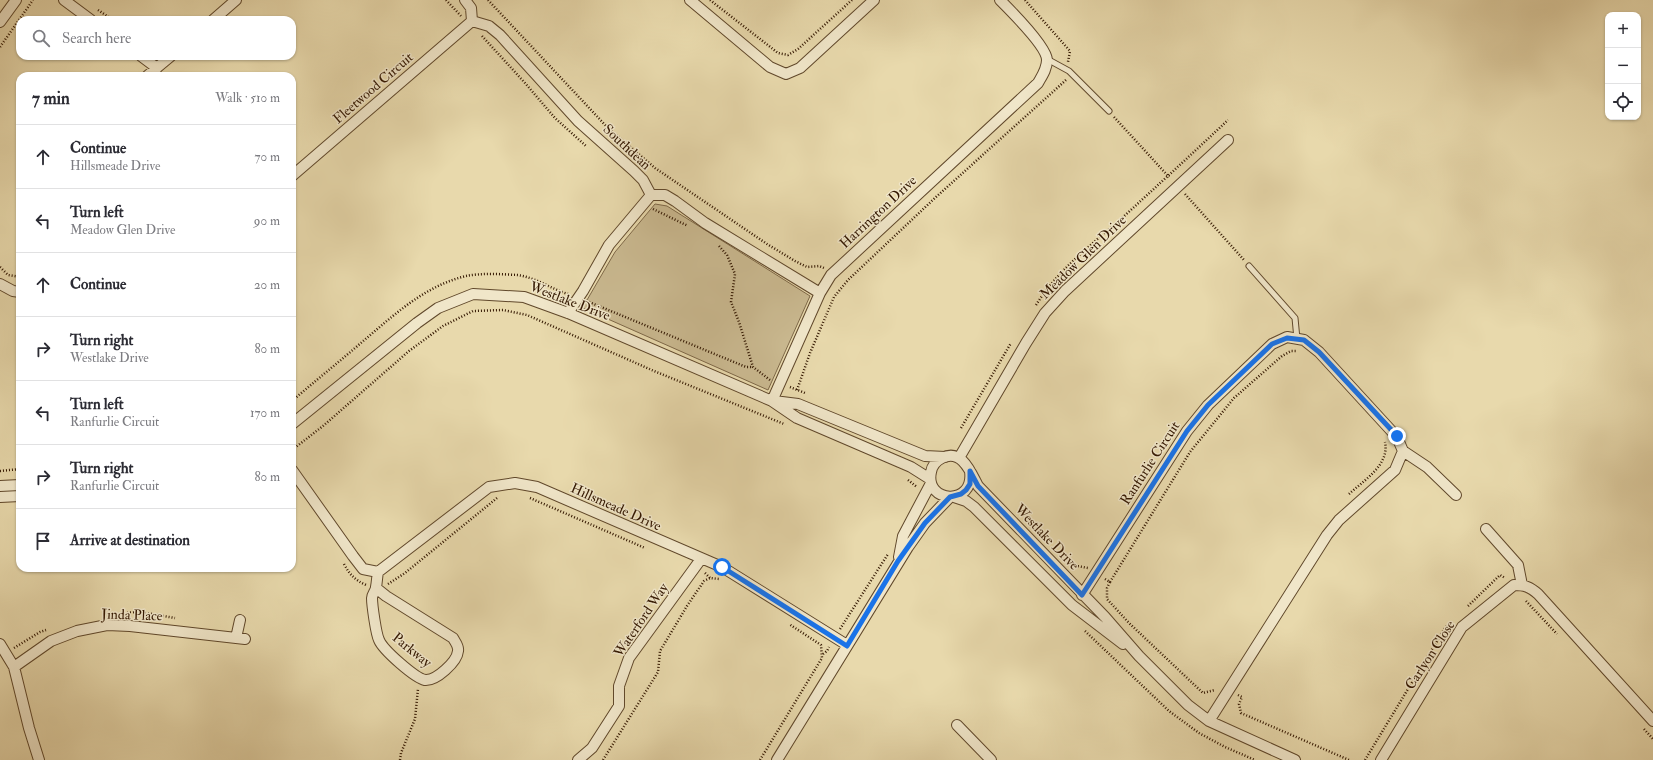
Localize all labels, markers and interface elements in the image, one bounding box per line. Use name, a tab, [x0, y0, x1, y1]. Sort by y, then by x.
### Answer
map controls	[1605, 12, 1641, 120]
button: +	[1605, 12, 1641, 48]
search box	[16, 16, 296, 60]
icon: search	[30, 27, 52, 49]
text: Search here	[62, 29, 131, 48]
street label: Fleetwood Circuit	[329, 48, 417, 127]
button: −	[1605, 48, 1641, 84]
button: locate	[1605, 84, 1641, 120]
text: 7 min	[32, 88, 70, 109]
text: Walk · 510 m	[215, 90, 280, 106]
street label: Southdean	[600, 121, 654, 173]
text: Continue	[70, 139, 126, 158]
icon: ahead	[32, 146, 54, 168]
text: 70 m	[255, 149, 280, 165]
text: Hillsmeade Drive	[70, 158, 160, 174]
street label: Harrington Drive	[836, 172, 920, 252]
text: Turn left	[70, 203, 124, 222]
icon: left	[32, 210, 54, 232]
street label: Meadow Glen Drive	[1036, 211, 1130, 303]
text: 90 m	[254, 213, 280, 229]
text: Meadow Glen Drive	[70, 222, 175, 238]
icon: ahead	[32, 274, 54, 296]
text: Continue	[70, 275, 126, 294]
text: 20 m	[254, 277, 280, 293]
street label: Westlake Drive	[526, 277, 613, 324]
text: Turn right	[70, 331, 133, 350]
icon: right	[32, 338, 54, 360]
text: 80 m	[254, 341, 280, 357]
text: Westlake Drive	[70, 350, 149, 366]
text: Turn left	[70, 395, 124, 414]
icon: left	[32, 402, 54, 424]
text: 170 m	[250, 405, 280, 421]
text: Ranfurlie Circuit	[70, 414, 159, 430]
street label: Ranfurlie Circuit	[1117, 418, 1184, 508]
route end	[1388, 427, 1406, 445]
text: Turn right	[70, 459, 133, 478]
icon: right	[32, 466, 54, 488]
text: 80 m	[254, 469, 280, 485]
text: Ranfurlie Circuit	[70, 478, 159, 494]
street label: Hillsmeade Drive	[568, 479, 664, 535]
street label: Westlake Drive	[1011, 500, 1083, 574]
icon: arrive	[32, 530, 54, 552]
text: Arrive at destination	[70, 531, 190, 550]
route start	[713, 558, 731, 576]
street label: Waterford Way	[610, 579, 673, 662]
street label: Jinda Place	[100, 605, 163, 625]
street label: Carlyon Close	[1401, 617, 1459, 693]
street label: Parkway	[388, 629, 436, 672]

